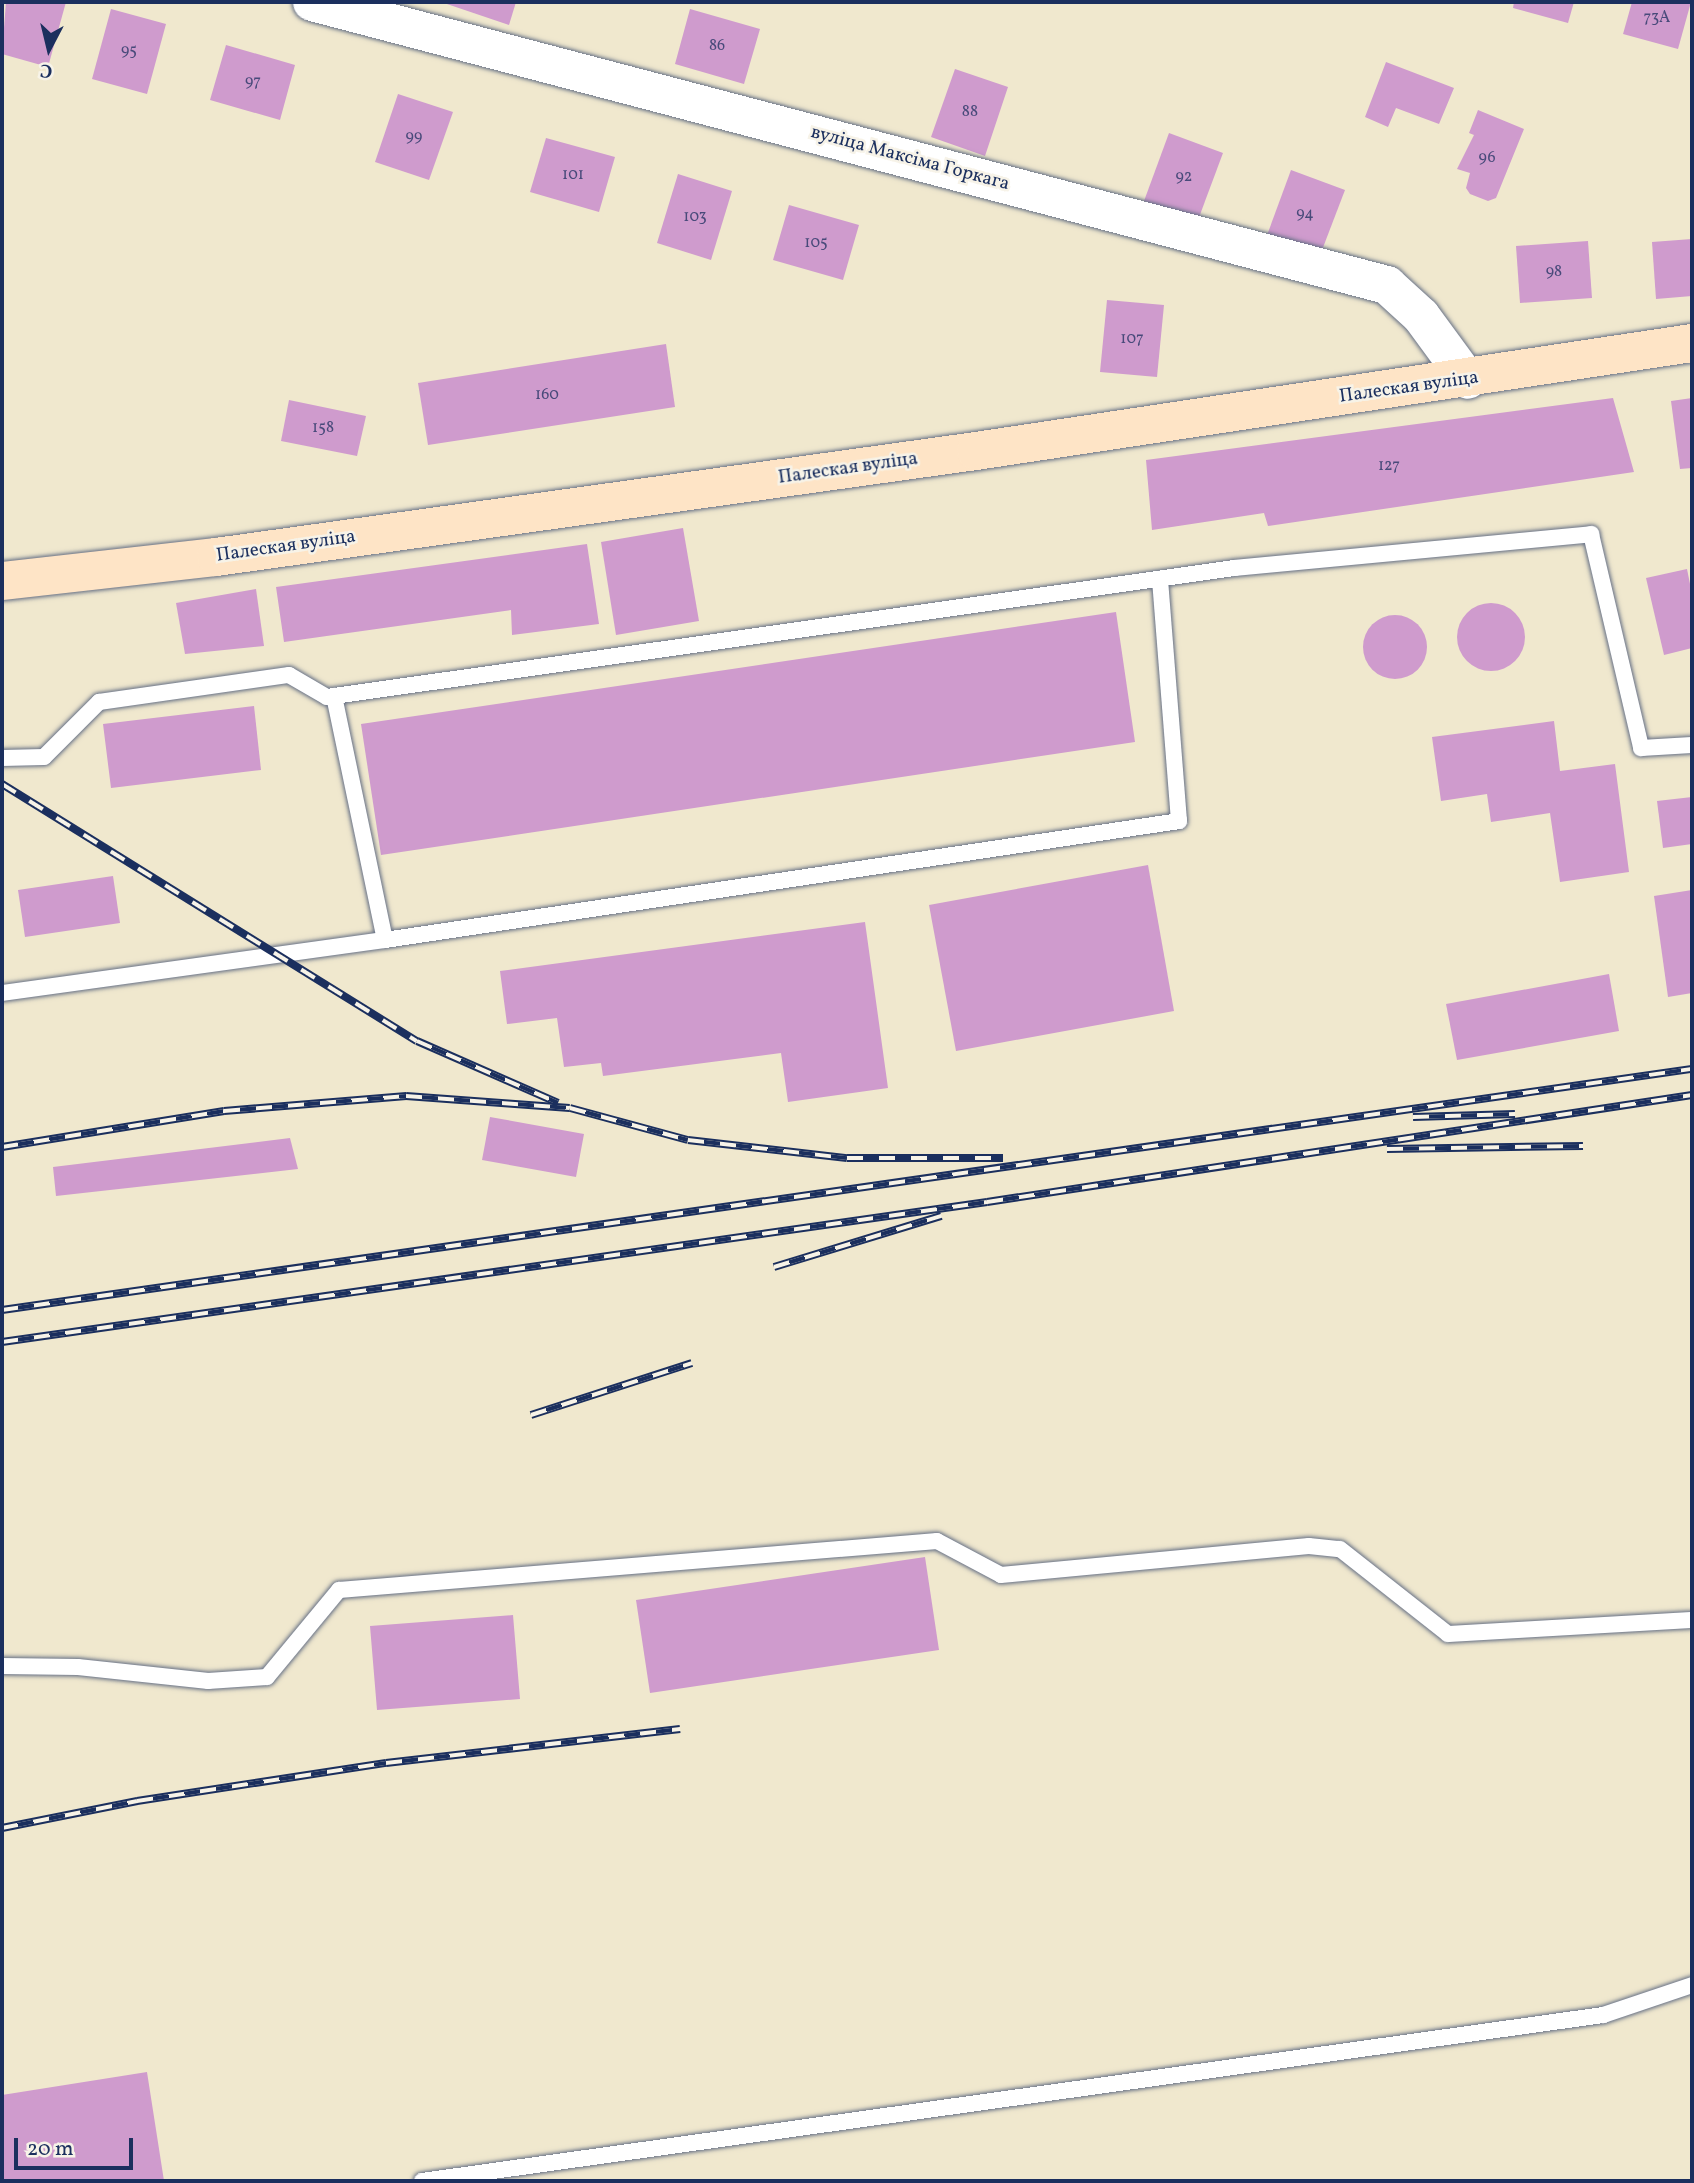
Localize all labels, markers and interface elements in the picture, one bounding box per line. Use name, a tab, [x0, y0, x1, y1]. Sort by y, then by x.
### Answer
house number: 73А	[1644, 8, 1670, 28]
north arrow	[14, 14, 84, 84]
house number: 86	[709, 36, 725, 56]
house number: 95	[121, 41, 137, 61]
text: С	[39, 56, 54, 83]
house number: 97	[245, 72, 261, 92]
house number: 88	[962, 102, 978, 122]
street label: вуліца Максіма Горкага	[808, 121, 1012, 197]
house number: 99	[406, 127, 422, 147]
house number: 96	[1478, 148, 1496, 168]
house number: 101	[562, 165, 584, 185]
house number: 92	[1176, 167, 1192, 187]
house number: 94	[1296, 204, 1314, 224]
house number: 103	[683, 207, 707, 227]
house number: 105	[804, 233, 828, 253]
house number: 98	[1546, 262, 1562, 282]
house number: 107	[1120, 329, 1144, 349]
street label: Палеская вуліца	[1338, 367, 1480, 409]
house number: 160	[535, 385, 559, 405]
house number: 158	[312, 418, 334, 438]
street label: Палеская вуліца	[777, 448, 919, 490]
house number: 127	[1378, 456, 1400, 476]
street label: Палеская вуліца	[215, 526, 357, 568]
scale bar	[18, 2124, 136, 2168]
text: 20 m	[27, 2135, 73, 2164]

